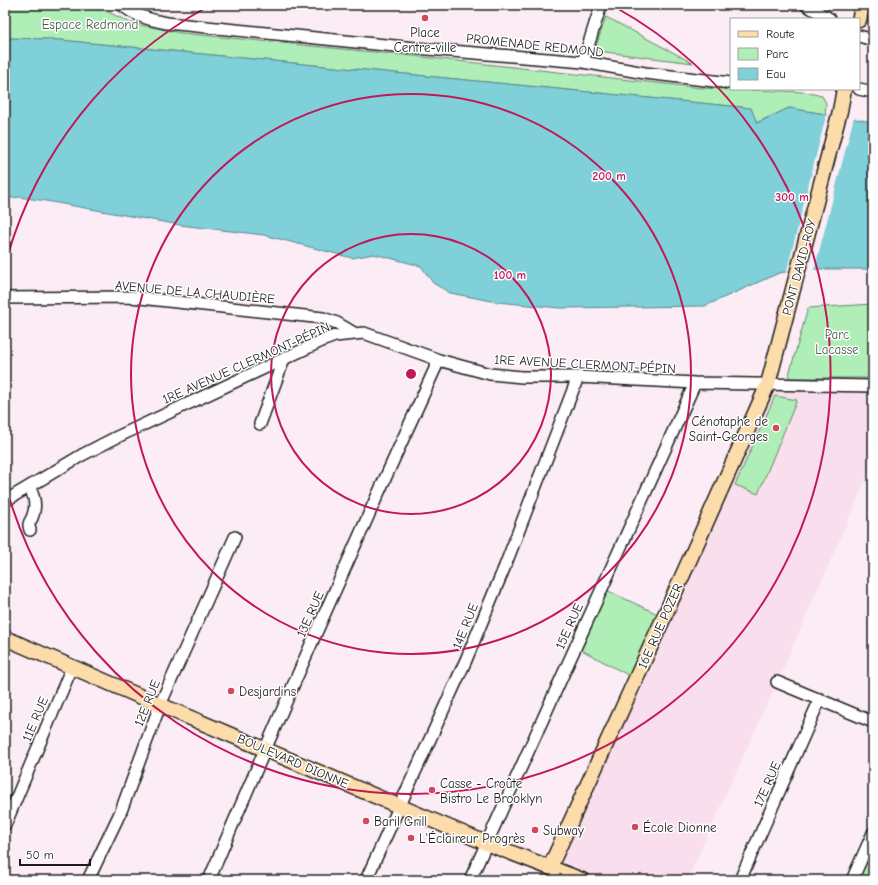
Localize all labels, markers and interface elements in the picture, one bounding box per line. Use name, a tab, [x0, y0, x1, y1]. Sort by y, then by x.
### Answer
marker: Place Centre-ville	[420, 13, 430, 23]
park label: Espace Redmond	[42, 17, 138, 32]
legend	[730, 18, 860, 90]
place label: Place Centre-ville	[394, 25, 457, 55]
text: Route	[766, 27, 795, 41]
street label: PROMENADE REDMOND	[465, 30, 605, 60]
text: Parc	[766, 47, 789, 61]
text: Eau	[766, 67, 786, 81]
text: 200 m	[592, 169, 626, 183]
text: 300 m	[775, 190, 809, 204]
street label: PONT DAVID-ROY	[779, 217, 819, 317]
text: 100 m	[494, 268, 526, 282]
street label: AVENUE DE LA CHAUDIÈRE	[114, 277, 276, 306]
street label: 1RE AVENUE CLERMONT-PÉPIN	[160, 318, 332, 407]
park label: Parc Lacasse	[815, 327, 859, 357]
street label: 1RE AVENUE CLERMONT-PÉPIN	[494, 351, 676, 376]
centre of rings	[404, 367, 418, 381]
place label: Cénotaphe de Saint-Georges	[689, 414, 768, 444]
marker: Cénotaphe de Saint-Georges	[771, 423, 781, 433]
street label: 16E RUE POZER	[635, 581, 686, 671]
street label: 13E RUE	[293, 589, 327, 639]
street label: 15E RUE	[552, 600, 586, 651]
street label: 14E RUE	[449, 601, 481, 651]
street label: 12E RUE	[131, 677, 163, 728]
place label: Desjardins	[239, 684, 296, 699]
marker: Desjardins	[226, 686, 236, 696]
street label: 11E RUE	[19, 694, 51, 744]
street label: BOULEVARD DIONNE	[235, 731, 351, 791]
street label: 17E RUE	[750, 759, 784, 809]
place label: Casse - Croûte Bistro Le Brooklyn	[440, 776, 542, 806]
marker: Casse - Croûte Bistro Le Brooklyn	[427, 785, 437, 795]
place label: Baril Grill	[374, 814, 427, 829]
marker: Baril Grill	[361, 816, 371, 826]
place label: École Dionne	[643, 819, 717, 835]
marker: École Dionne	[630, 822, 640, 832]
place label: Subway	[543, 823, 584, 838]
marker: Subway	[530, 825, 540, 835]
place label: L'Éclaireur Progrès	[419, 830, 525, 846]
marker: L'Éclaireur Progrès	[406, 833, 416, 843]
scale bar	[20, 841, 90, 867]
text: 50 m	[26, 848, 54, 862]

